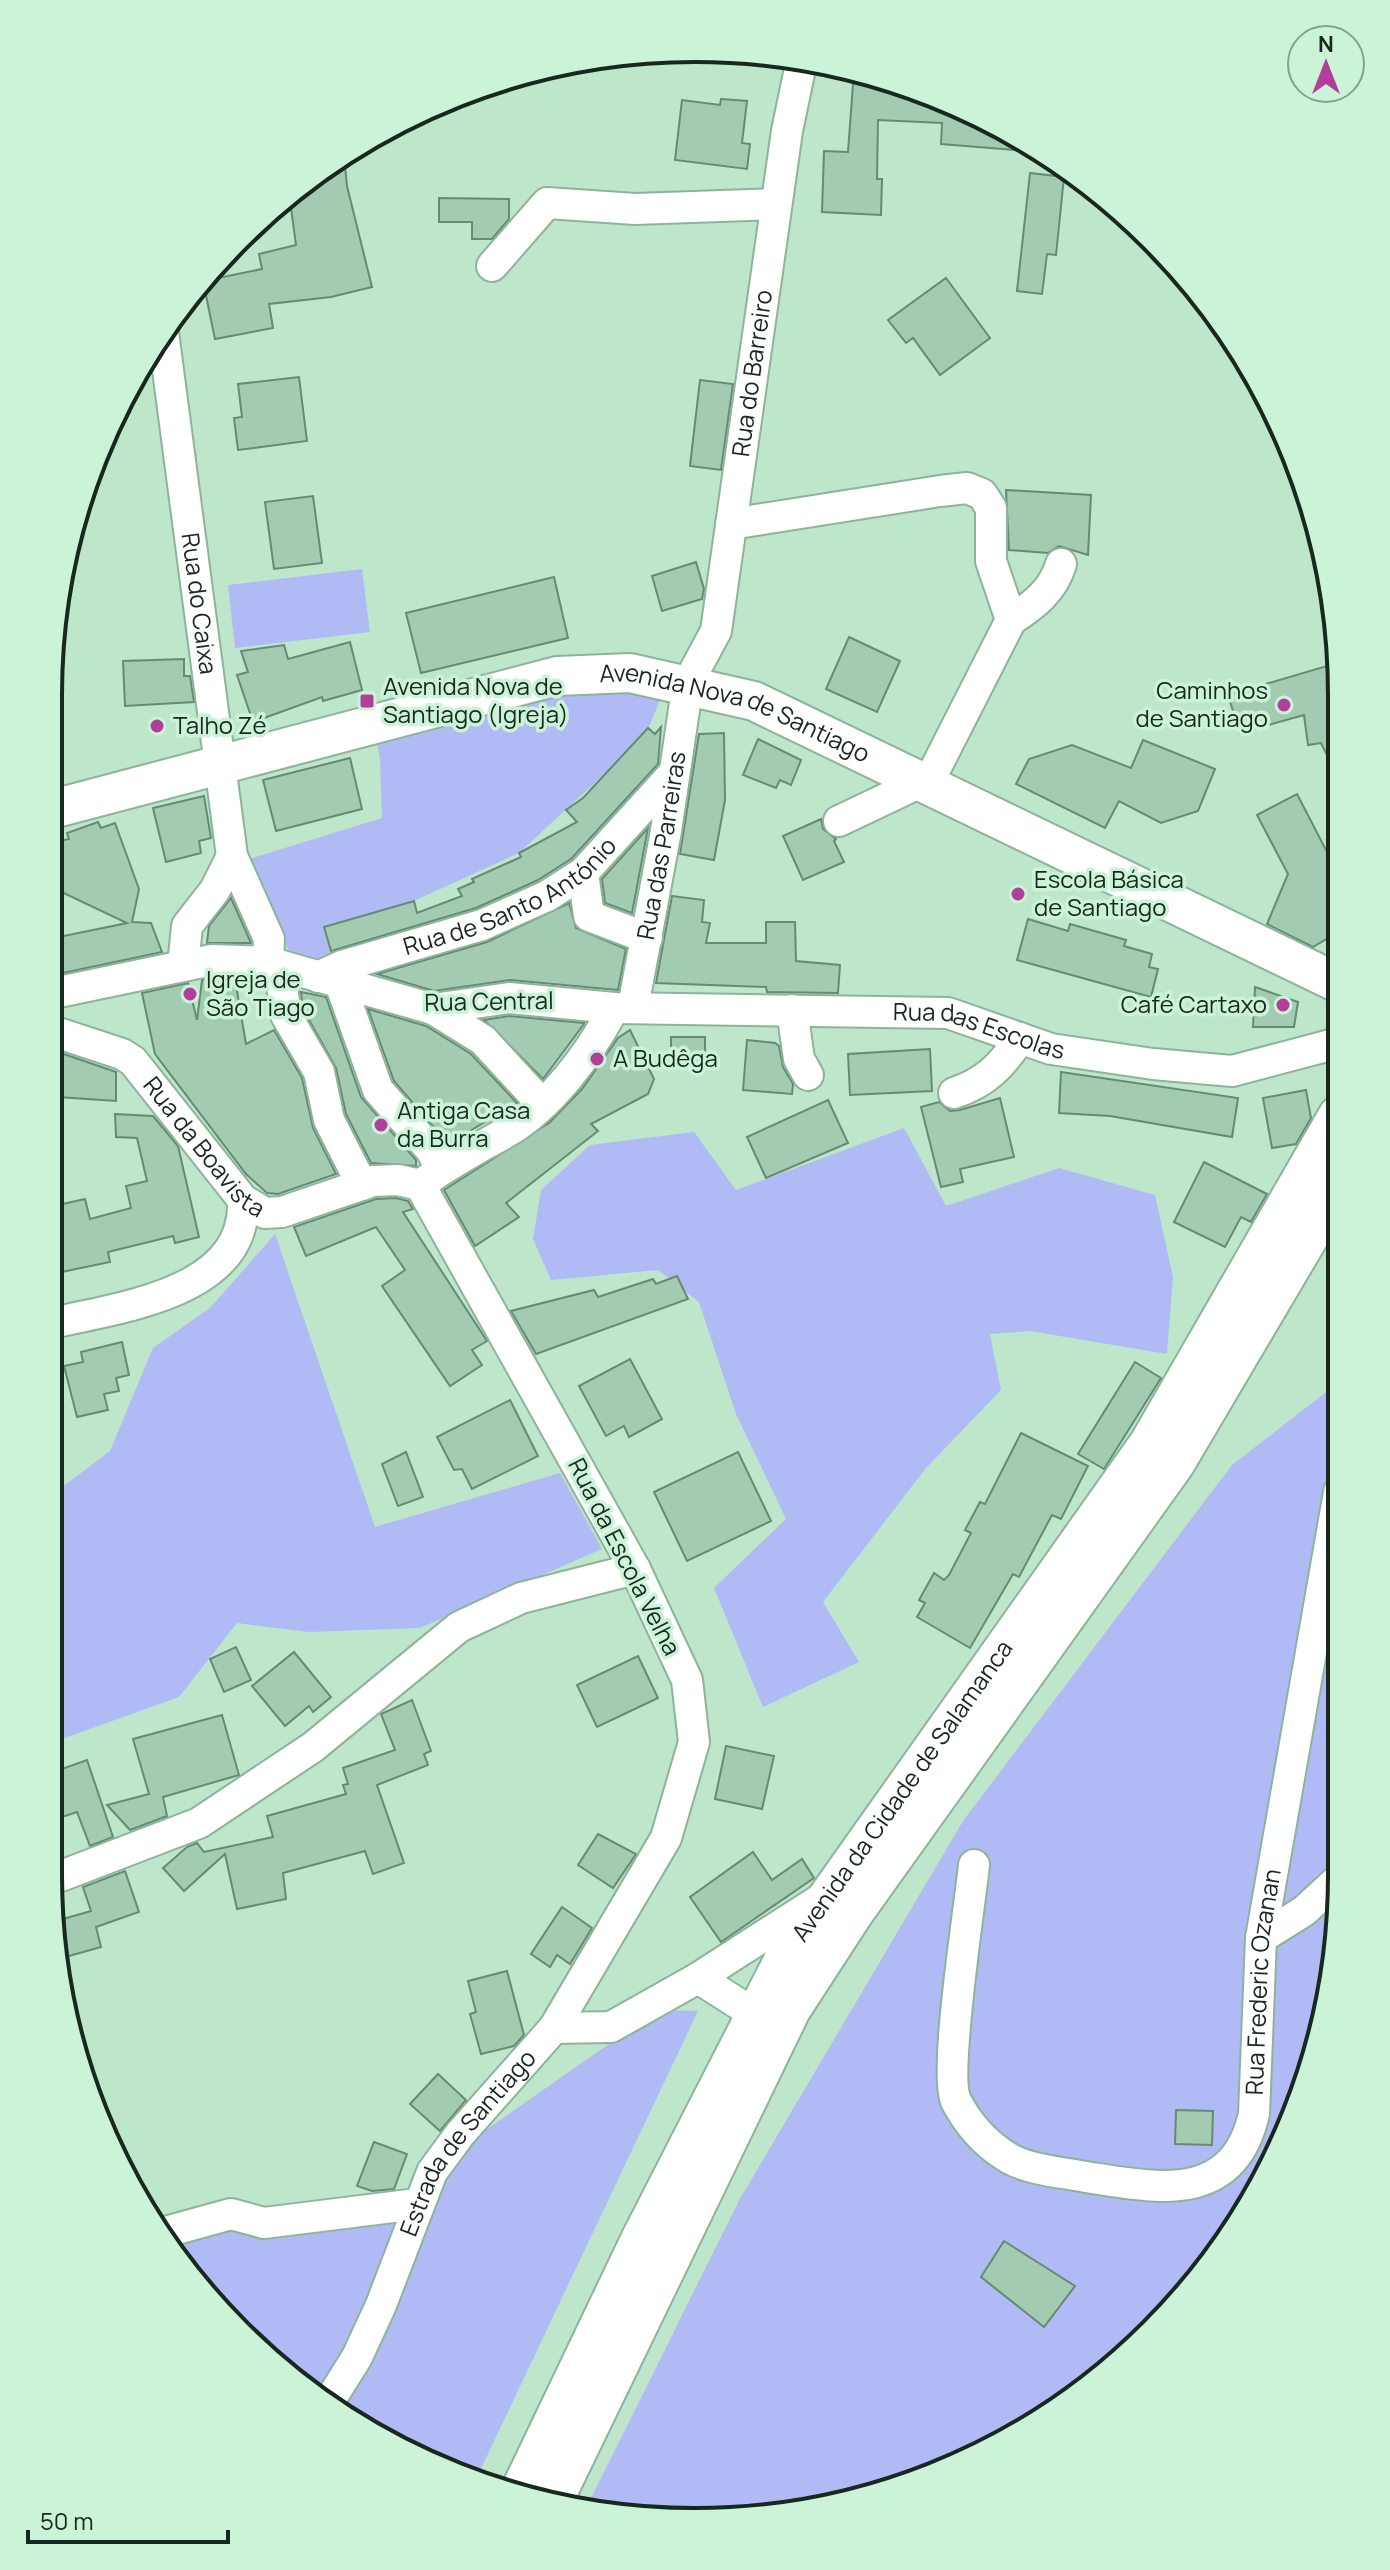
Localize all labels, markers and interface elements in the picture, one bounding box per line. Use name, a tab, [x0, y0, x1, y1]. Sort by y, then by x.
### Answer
north arrow	[1286, 24, 1366, 104]
text: N	[1318, 29, 1334, 59]
street label: Rua do Barreiro	[723, 288, 779, 459]
street label: Rua do Caixa	[175, 531, 226, 676]
street label: Avenida Nova de Santiago	[599, 654, 876, 770]
place label: Avenida Nova de Santiago (Igreja)	[383, 669, 569, 730]
place label: Caminhos de Santiago	[1136, 673, 1268, 734]
marker: Avenida Nova de Santiago (Igreja)	[358, 692, 376, 710]
marker: Caminhos de Santiago	[1275, 696, 1293, 714]
place label: Talho Zé	[173, 708, 267, 741]
marker: Talho Zé	[148, 717, 166, 735]
street label: Rua das Parreiras	[628, 749, 693, 942]
street label: Rua de Santo António	[399, 829, 623, 962]
place label: Escola Básica de Santiago	[1034, 862, 1184, 923]
marker: Escola Básica de Santiago	[1009, 885, 1027, 903]
place label: Igreja de São Tiago	[206, 962, 315, 1023]
street label: Rua Central	[424, 983, 554, 1018]
marker: Igreja de São Tiago	[181, 985, 199, 1003]
place label: Café Cartaxo	[1121, 987, 1267, 1020]
street label: Rua das Escolas	[893, 994, 1067, 1066]
marker: Café Cartaxo	[1274, 996, 1292, 1014]
place label: A Budêga	[613, 1041, 718, 1074]
marker: A Budêga	[588, 1050, 606, 1068]
street label: Rua da Boavista	[136, 1069, 271, 1224]
place label: Antiga Casa da Burra	[397, 1093, 530, 1154]
marker: Antiga Casa da Burra	[372, 1116, 390, 1134]
street label: Rua da Escola Velha	[561, 1452, 689, 1661]
street label: Avenida da Cidade de Salamanca	[783, 1633, 1019, 1948]
street label: Rua Frederic Ozanan	[1237, 1866, 1288, 2096]
street label: Estrada de Santiago	[391, 2042, 543, 2240]
scale bar	[28, 2494, 228, 2544]
text: 50 m	[40, 2504, 94, 2537]

